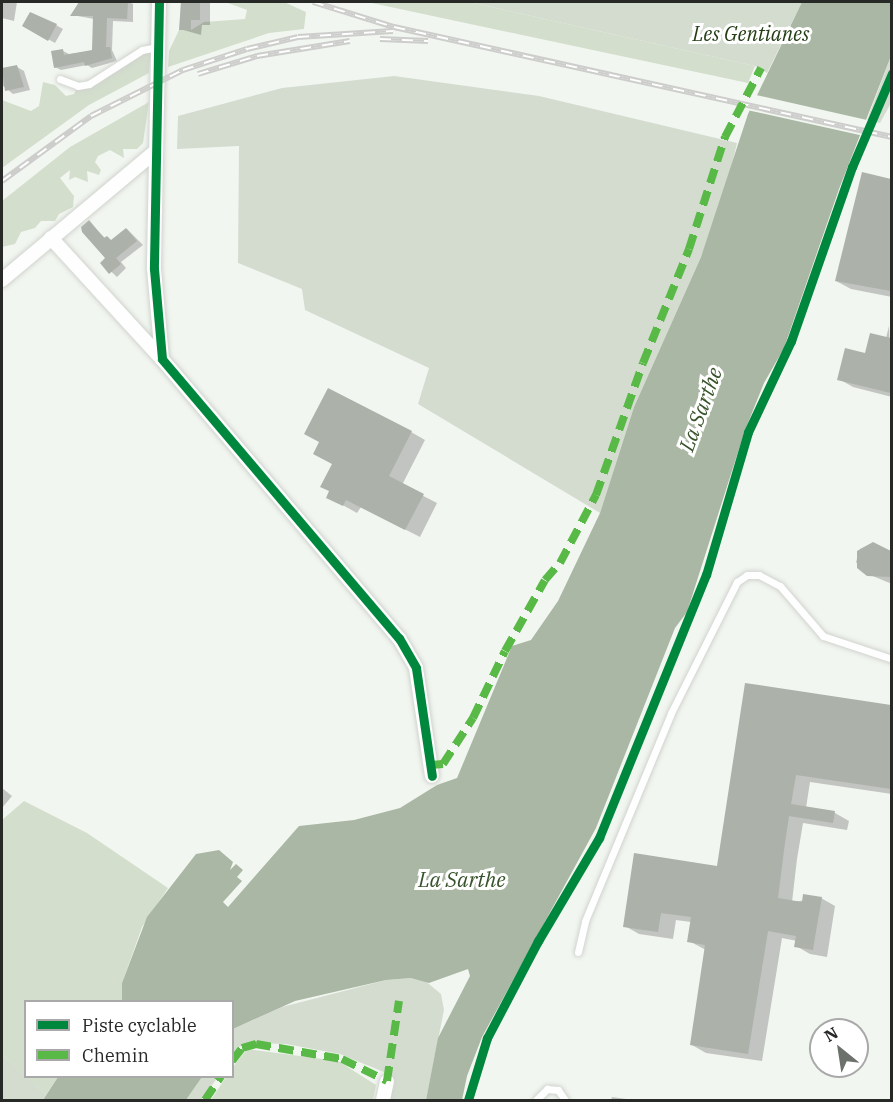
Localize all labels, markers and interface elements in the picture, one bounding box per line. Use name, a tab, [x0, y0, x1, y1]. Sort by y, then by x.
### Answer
park label: Les Gentianes	[693, 21, 809, 45]
water label: La Sarthe	[673, 364, 727, 454]
water label: La Sarthe	[418, 866, 506, 892]
legend	[24, 1000, 234, 1078]
text: Piste cyclable	[82, 1014, 197, 1037]
north arrow	[809, 1018, 869, 1078]
text: N	[821, 1022, 841, 1046]
text: Chemin	[82, 1044, 149, 1067]

